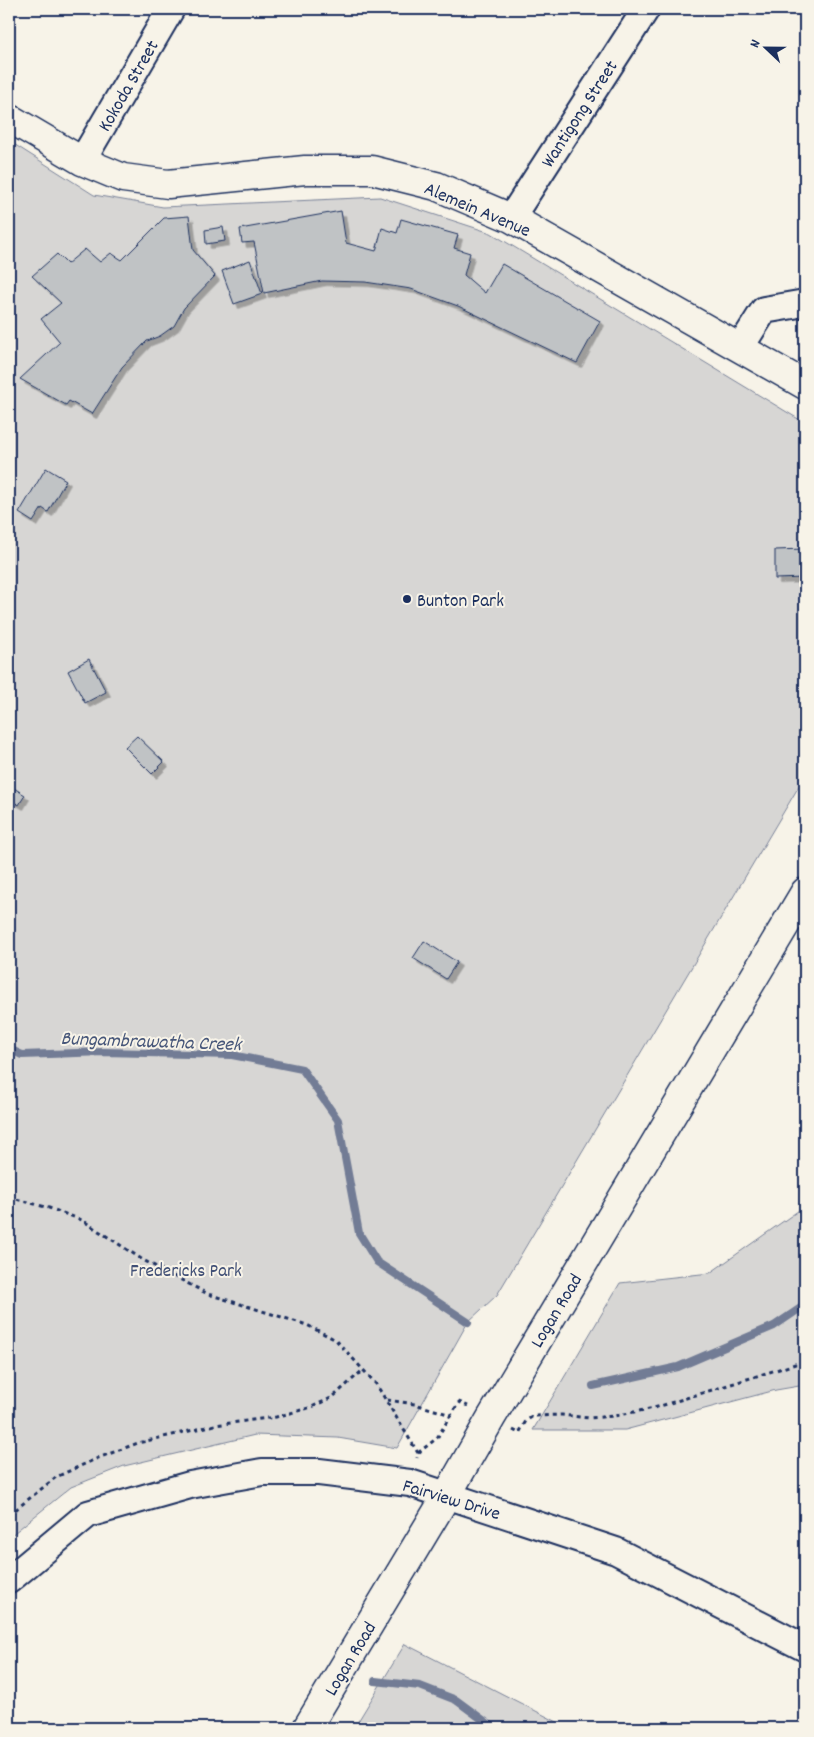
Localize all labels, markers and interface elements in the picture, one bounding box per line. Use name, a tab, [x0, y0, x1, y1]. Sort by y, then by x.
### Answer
north arrow	[742, 22, 792, 72]
street label: Kokoda Street	[93, 36, 167, 138]
text: N	[745, 37, 766, 51]
street label: Wantigong Street	[536, 56, 626, 174]
street label: Alemein Avenue	[419, 177, 534, 246]
place label: Bunton Park	[417, 589, 504, 616]
marker: Bunton Park	[401, 593, 413, 605]
water label: Bungambrawatha Creek	[60, 1026, 243, 1060]
park label: Fredericks Park	[130, 1259, 242, 1286]
street label: Logan Road	[525, 1270, 591, 1354]
street label: Fairview Drive	[399, 1474, 503, 1529]
street label: Logan Road	[319, 1618, 385, 1702]

